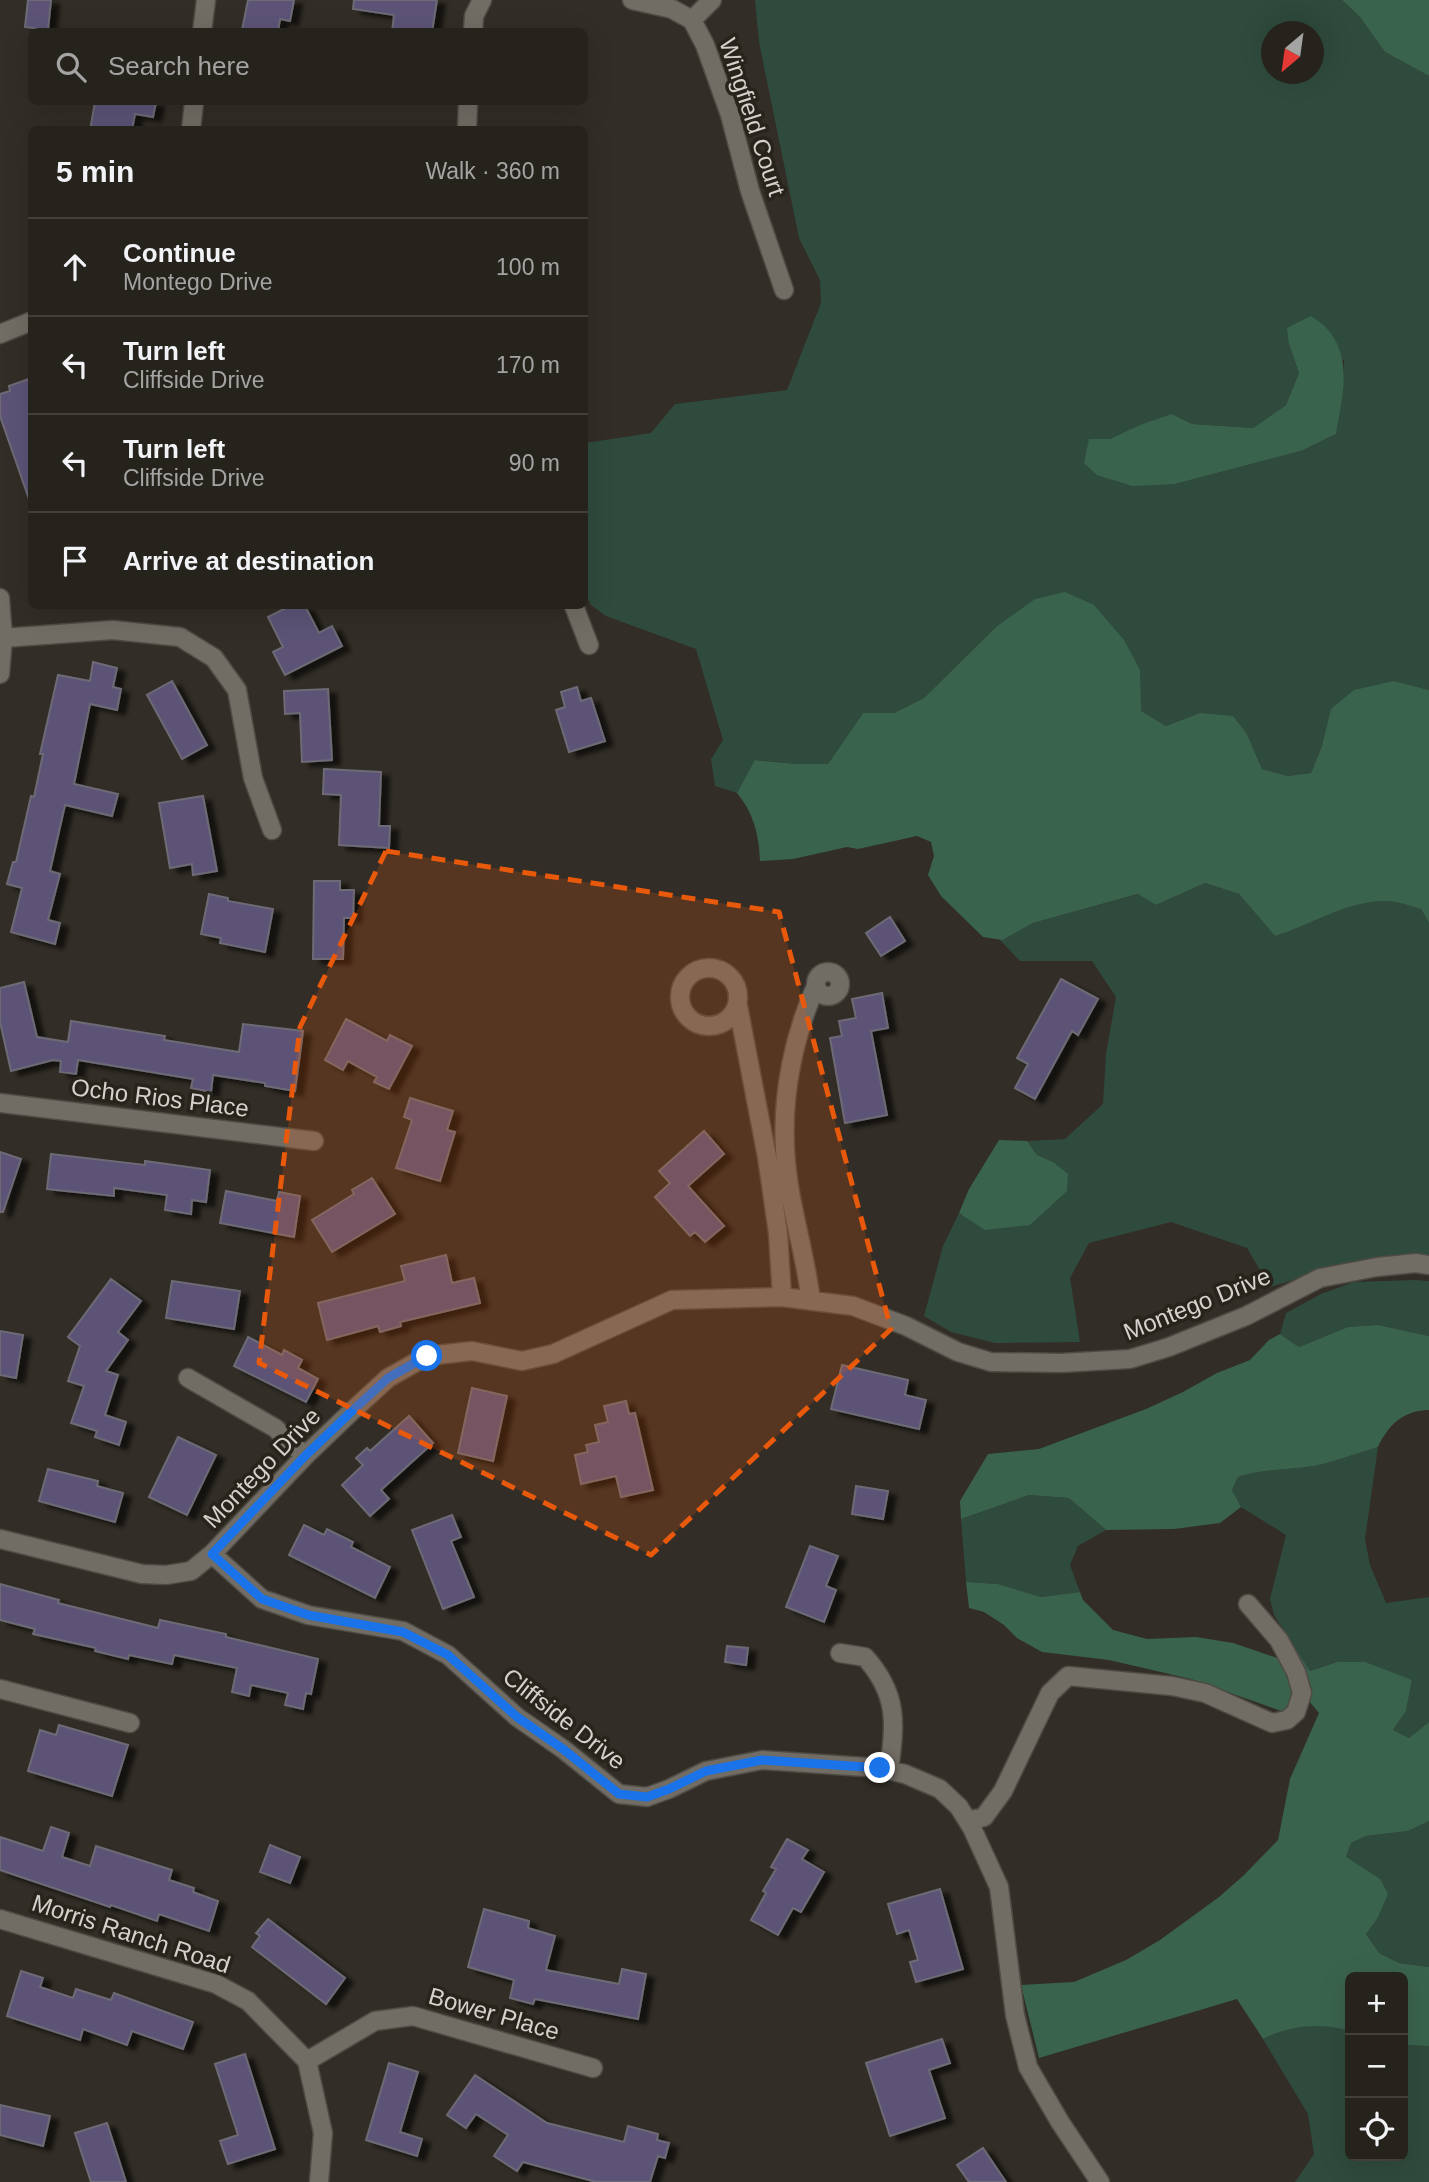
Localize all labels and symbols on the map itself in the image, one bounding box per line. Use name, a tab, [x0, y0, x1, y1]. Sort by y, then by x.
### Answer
north arrow	[1261, 21, 1324, 84]
street label: Wingfield Court	[714, 35, 791, 199]
street label: Ocho Rios Place	[70, 1073, 250, 1122]
street label: Montego Drive	[1119, 1262, 1274, 1345]
route start	[411, 1340, 442, 1371]
street label: Montego Drive	[198, 1402, 326, 1533]
street label: Cliffside Drive	[498, 1663, 631, 1775]
route end	[864, 1752, 895, 1783]
street label: Morris Ranch Road	[29, 1889, 234, 1978]
street label: Bower Place	[426, 1982, 563, 2045]

